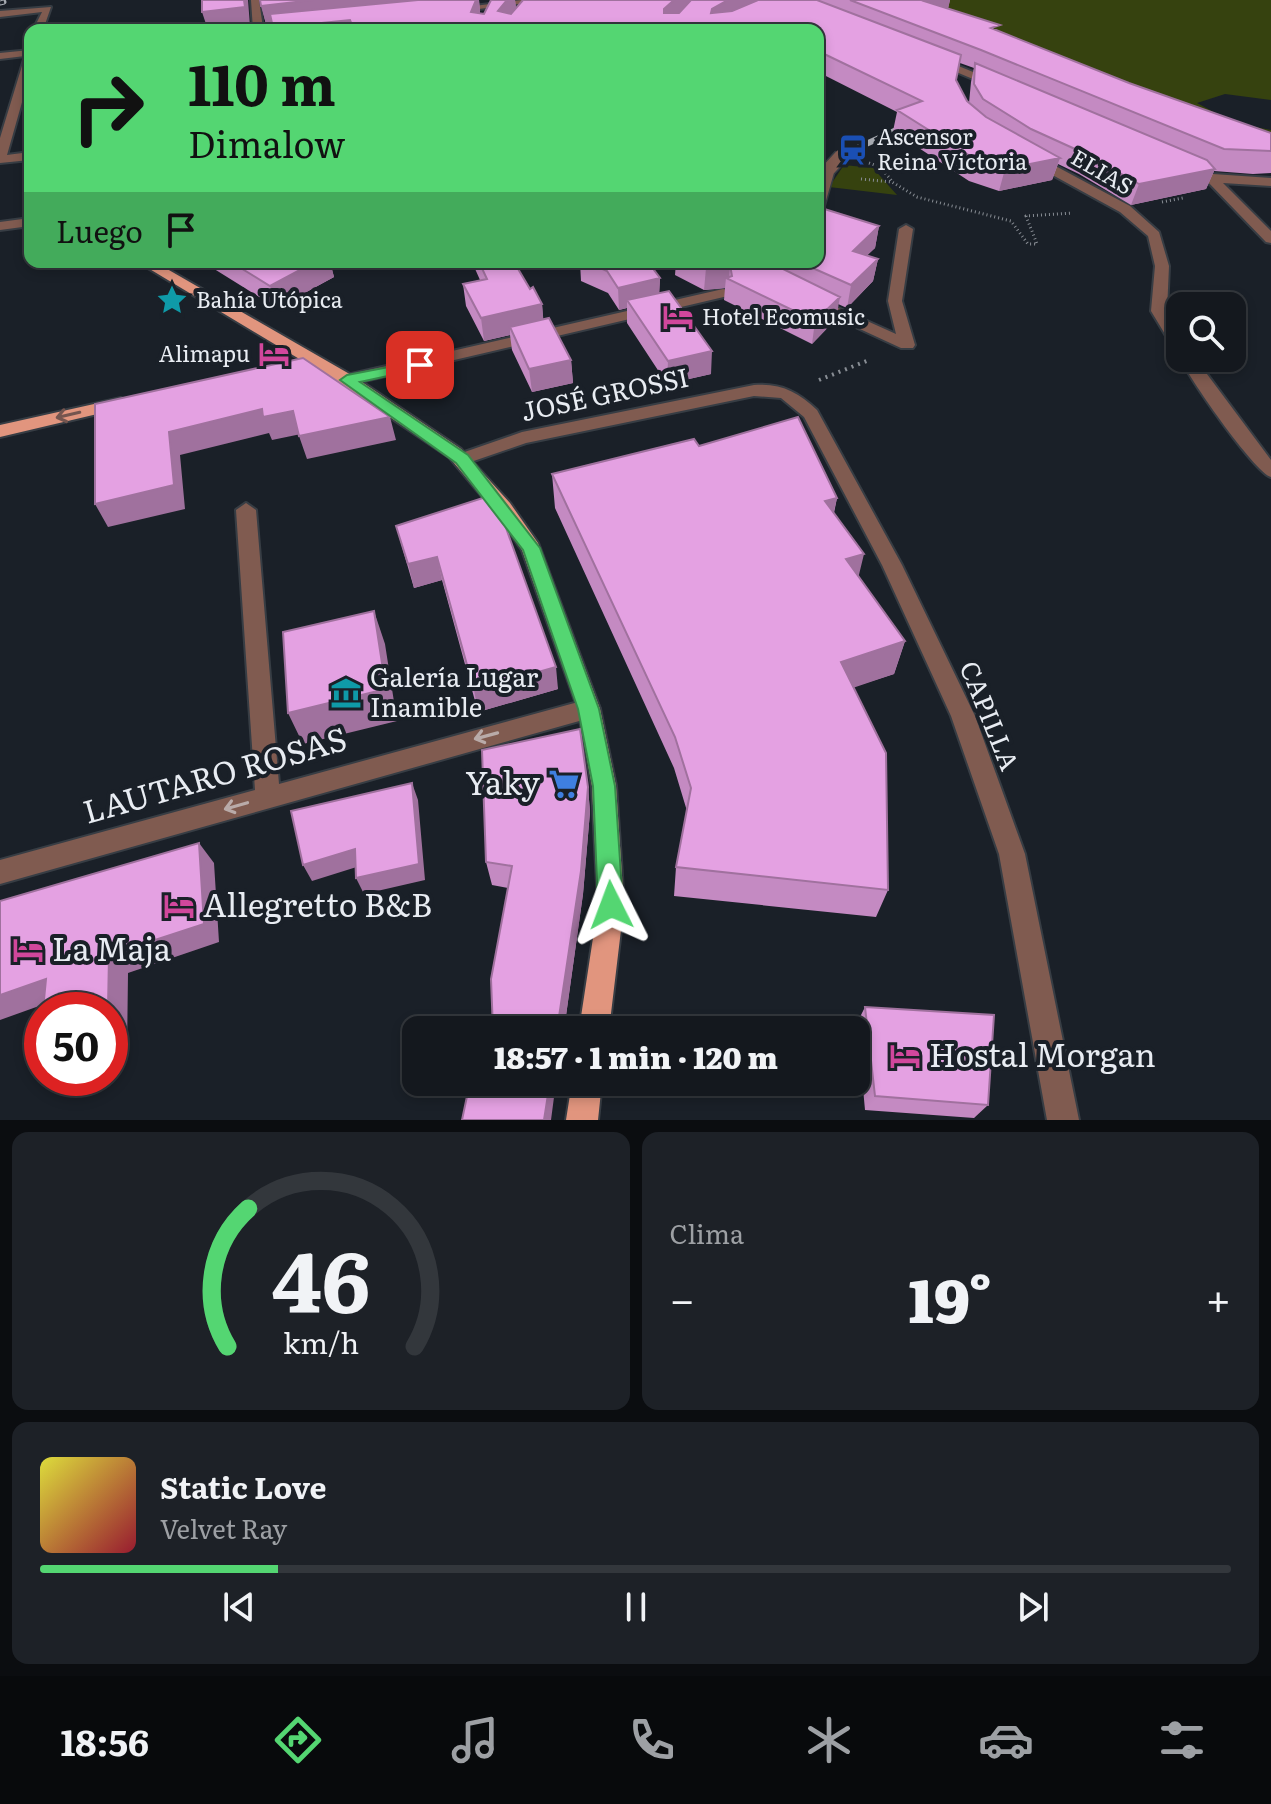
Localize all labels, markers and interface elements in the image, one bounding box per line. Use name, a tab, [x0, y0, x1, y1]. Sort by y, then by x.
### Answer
text: 110 m	[188, 40, 336, 123]
icon: right	[56, 56, 160, 160]
text: Dimalow	[188, 116, 345, 169]
place label: Ascensor Reina Victoria	[877, 119, 1027, 177]
station icon: Ascensor Reina Victoria	[836, 133, 870, 167]
street label: ELIAS	[1066, 140, 1140, 202]
text: Luego	[56, 208, 143, 252]
icon: arrive	[159, 208, 203, 252]
place label: Bahía Utópica	[196, 282, 343, 315]
place icon: Bahía Utópica	[155, 283, 189, 317]
map controls	[1166, 292, 1246, 372]
button: search	[1166, 292, 1246, 372]
place label: Hotel Ecomusic	[702, 299, 865, 332]
hotel icon: Hotel Ecomusic	[661, 300, 695, 334]
pin	[386, 331, 454, 399]
place label: Alimapu	[159, 336, 250, 369]
hotel icon: Alimapu	[257, 337, 291, 371]
icon: arrive	[398, 343, 442, 387]
street label: JOSÉ GROSSI	[517, 356, 692, 429]
one-way arrow	[56, 408, 82, 423]
street label: CAPILLA	[952, 654, 1031, 776]
place label: Galería Lugar Inamible	[370, 656, 539, 725]
museum icon: Galería Lugar Inamible	[329, 676, 363, 710]
street label: LAUTARO ROSAS	[77, 713, 352, 834]
one-way arrow	[474, 730, 500, 745]
place label: Yaky	[465, 757, 541, 805]
supermarket icon: Yaky	[547, 767, 581, 801]
one-way arrow	[223, 799, 249, 814]
position arrow	[569, 863, 653, 947]
place label: Allegretto B&B	[203, 879, 432, 927]
hotel icon: Allegretto B&B	[162, 889, 196, 923]
place label: La Maja	[52, 923, 172, 971]
hotel icon: La Maja	[11, 933, 45, 967]
speed limit sign: 50	[24, 992, 128, 1096]
place label: Hostal Morgan	[929, 1029, 1156, 1077]
text: 18:57 · 1 min · 120 m	[494, 1034, 778, 1078]
hotel icon: Hostal Morgan	[888, 1039, 922, 1073]
text: Clima	[670, 1213, 744, 1252]
text: 46	[271, 1215, 370, 1339]
text: 19°	[909, 1252, 992, 1341]
text: −	[670, 1264, 695, 1330]
text: +	[1205, 1264, 1231, 1330]
text: km/h	[283, 1320, 359, 1363]
text: Static Love	[160, 1464, 327, 1508]
text: Velvet Ray	[160, 1508, 287, 1547]
icon: previous	[217, 1585, 261, 1629]
icon: pause	[614, 1585, 658, 1629]
icon: next	[1011, 1585, 1055, 1629]
icon: directions	[270, 1712, 326, 1768]
icon: music	[447, 1712, 503, 1768]
icon: phone	[624, 1712, 680, 1768]
icon: climate	[801, 1712, 857, 1768]
icon: car	[978, 1712, 1034, 1768]
icon: filters	[1154, 1712, 1210, 1768]
text: 18:56	[60, 1714, 149, 1767]

